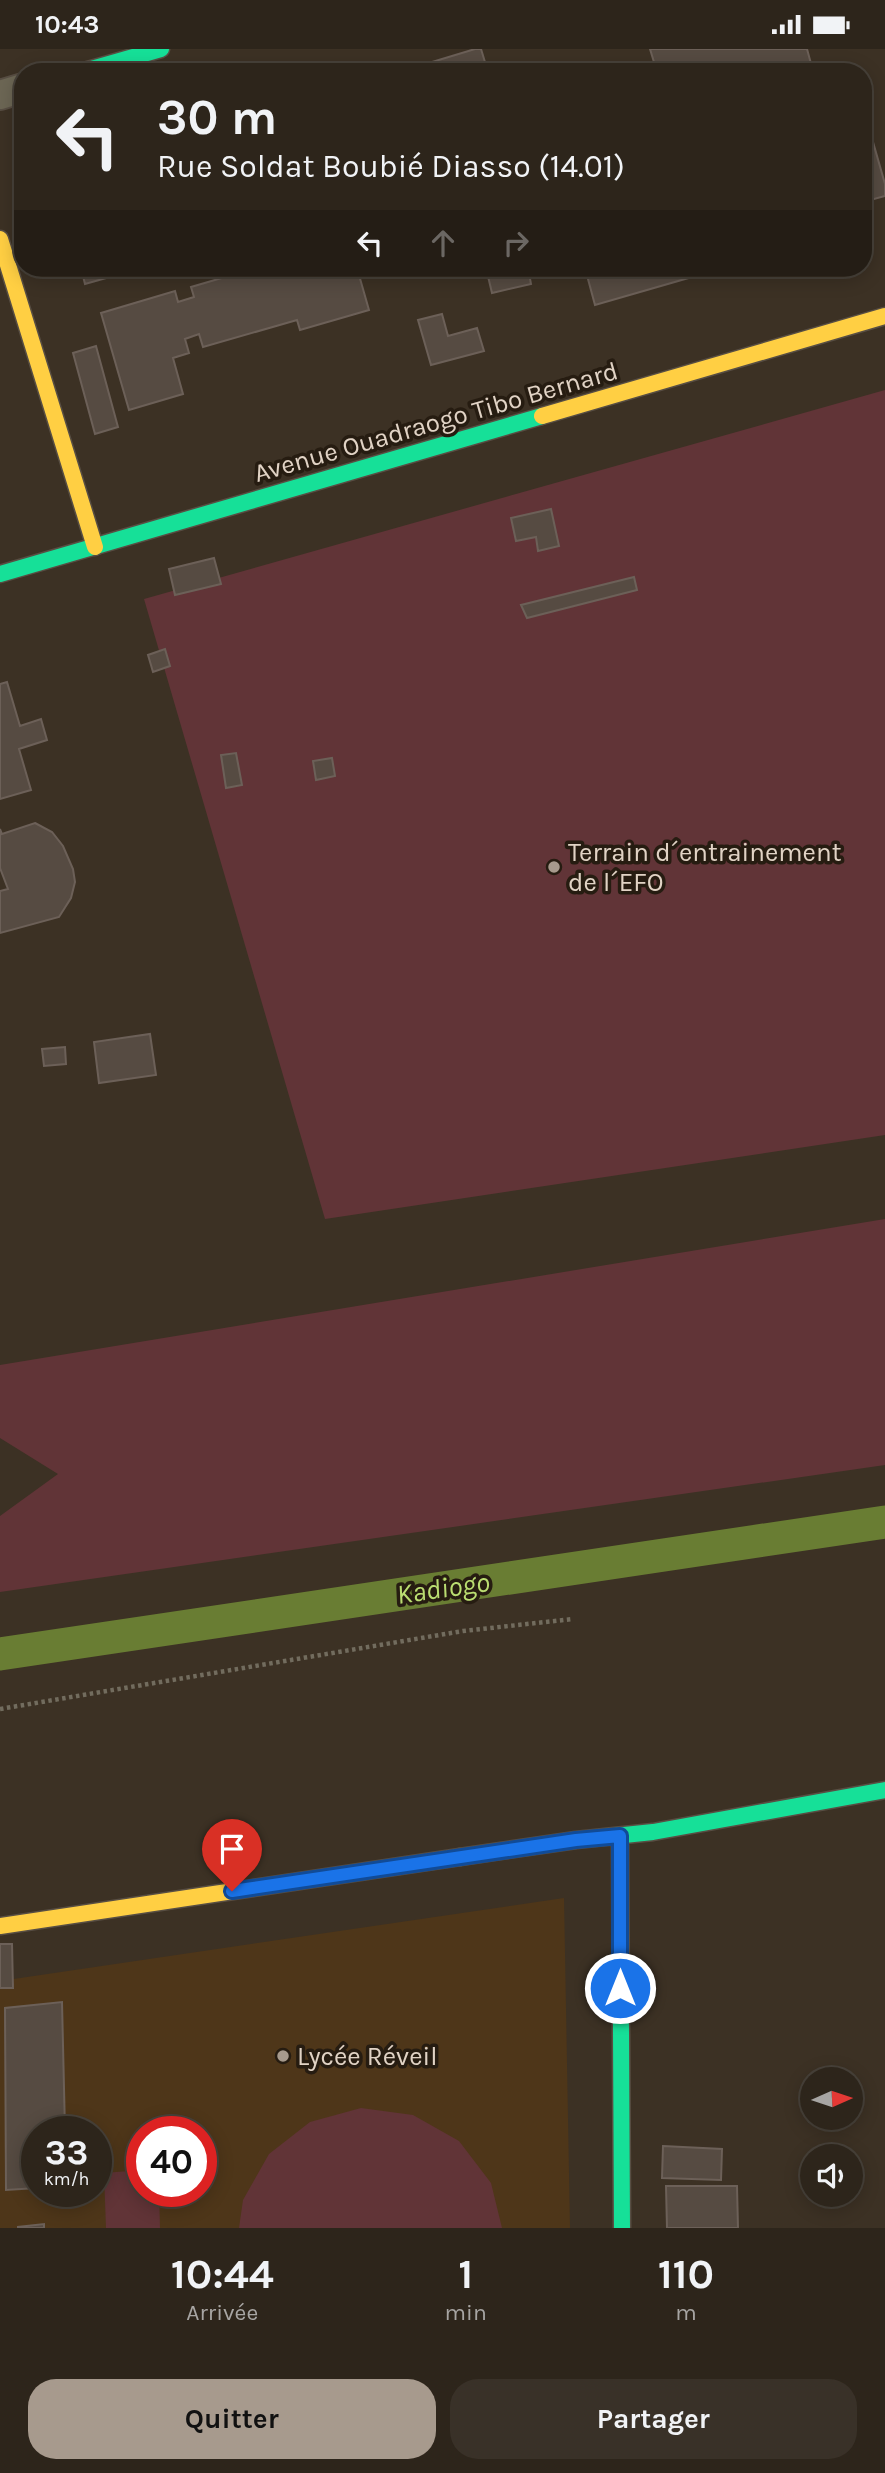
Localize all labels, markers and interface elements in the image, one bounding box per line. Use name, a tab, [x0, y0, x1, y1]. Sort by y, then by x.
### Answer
text: 10:43	[35, 9, 99, 40]
text: 30 m	[157, 89, 277, 146]
icon: left	[42, 91, 133, 182]
text: Rue Soldat Boubié Diasso (14.01)	[157, 148, 625, 185]
icon: left	[351, 224, 389, 262]
icon: ahead	[424, 224, 462, 262]
icon: right	[497, 224, 535, 262]
street label: Avenue Ouadraogo Tibo Bernard	[250, 355, 622, 489]
place label: Terrain d´entrainement de l´EFO	[568, 837, 842, 898]
marker: Terrain d´entrainement de l´EFO	[546, 859, 562, 875]
water label: Kadiogo	[394, 1565, 492, 1611]
pin	[202, 1819, 262, 1891]
icon: arrive	[213, 1830, 251, 1868]
position arrow	[583, 1951, 657, 2025]
place label: Lycée Réveil	[297, 2041, 438, 2072]
marker: Lycée Réveil	[275, 2048, 291, 2064]
north arrow	[800, 2067, 863, 2130]
map controls	[800, 2067, 863, 2207]
speed limit sign: 40	[126, 2116, 217, 2207]
text: 33	[45, 2132, 88, 2173]
button: sound	[800, 2144, 863, 2207]
text: km/h	[44, 2168, 89, 2190]
text: 10:44	[171, 2249, 274, 2299]
text: 1	[458, 2249, 473, 2299]
text: 110	[658, 2249, 714, 2299]
text: Arrivée	[186, 2299, 258, 2326]
text: min	[445, 2299, 487, 2326]
text: m	[675, 2299, 697, 2326]
button: Quitter	[28, 2379, 436, 2459]
button: Partager	[450, 2379, 857, 2459]

